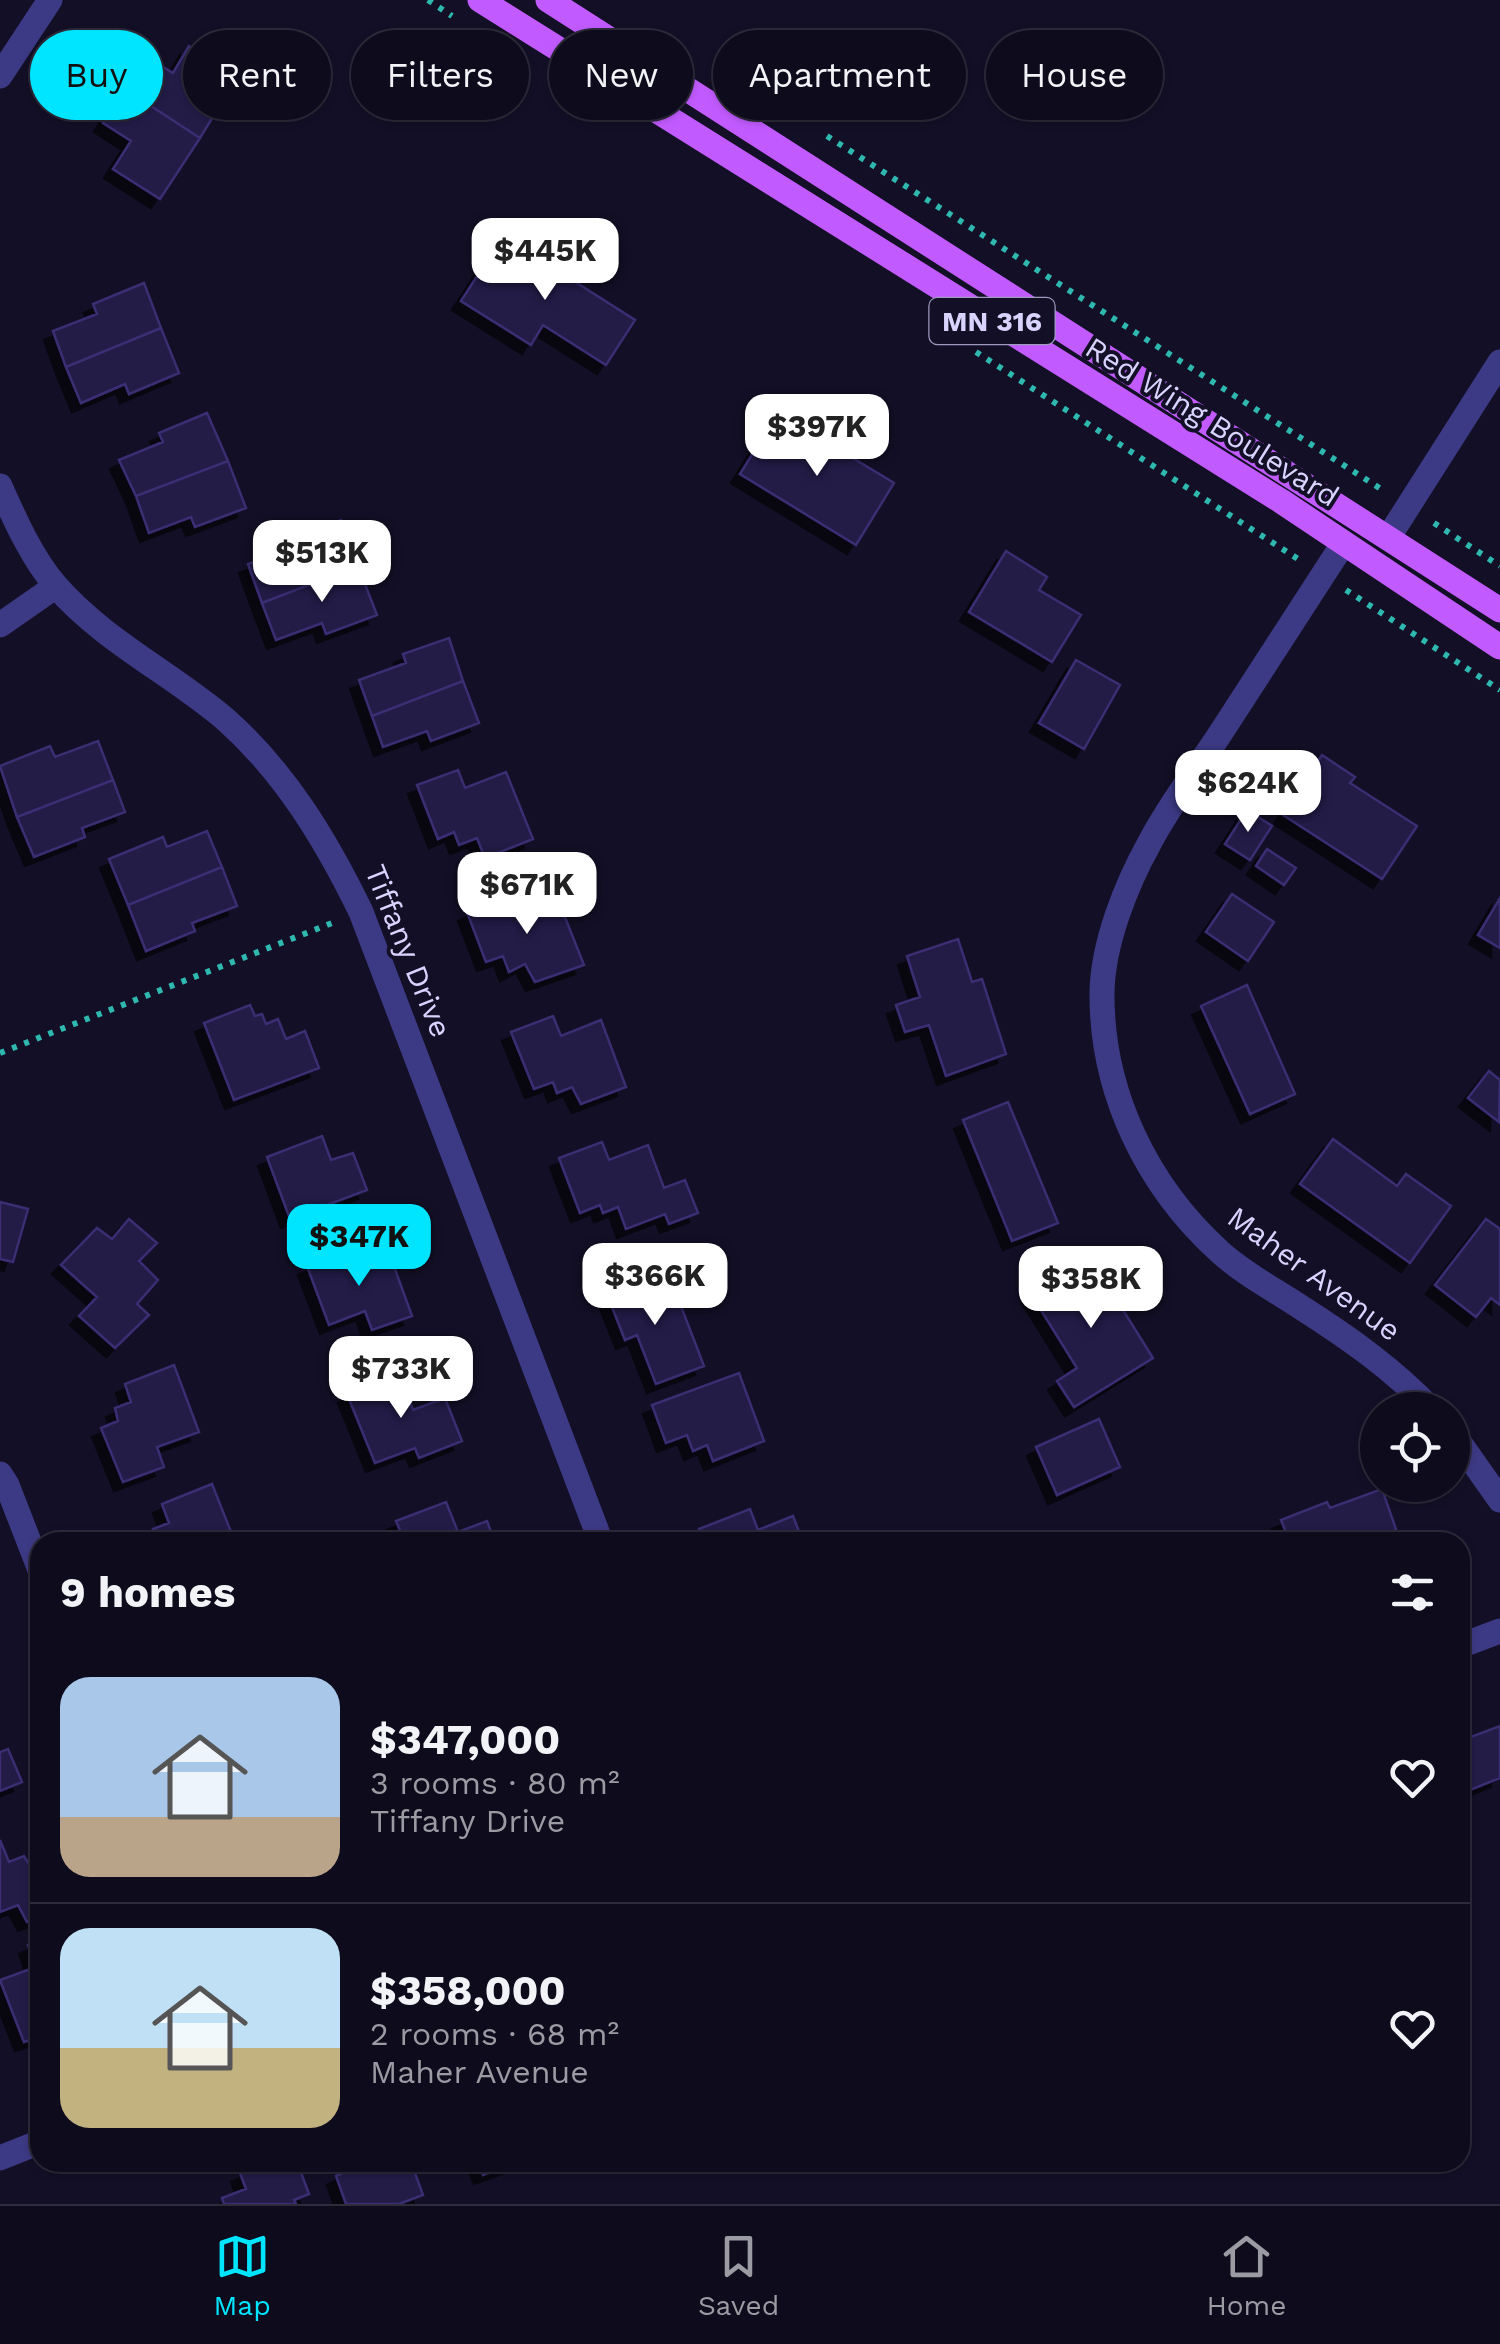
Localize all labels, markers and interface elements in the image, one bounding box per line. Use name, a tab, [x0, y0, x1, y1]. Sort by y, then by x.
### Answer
chip: Buy	[30, 30, 163, 120]
chip: Rent	[183, 30, 331, 120]
chip: Filters	[351, 30, 529, 120]
chip: New	[549, 30, 693, 120]
chip: Apartment	[713, 30, 966, 120]
chip: House	[986, 30, 1163, 120]
pin: $445K	[475, 218, 615, 303]
text: $445K	[494, 231, 596, 269]
road number: MN 316	[930, 298, 1054, 344]
street label: Red Wing Boulevard	[1079, 329, 1345, 514]
pin: $397K	[747, 394, 887, 479]
text: $397K	[767, 407, 867, 445]
pin: $513K	[252, 520, 392, 605]
text: $513K	[275, 533, 369, 571]
pin: $624K	[1178, 750, 1318, 835]
text: $624K	[1197, 763, 1299, 801]
pin: $671K	[457, 852, 597, 937]
street label: Tiffany Drive	[358, 859, 459, 1042]
text: $671K	[480, 865, 574, 903]
street label: Maher Avenue	[1221, 1199, 1408, 1348]
pin: $347K	[289, 1204, 429, 1289]
text: $347K	[309, 1217, 409, 1255]
pin: $366K	[585, 1243, 725, 1328]
pin: $358K	[1021, 1246, 1161, 1331]
text: $366K	[604, 1256, 706, 1294]
text: $358K	[1041, 1259, 1141, 1297]
pin: $733K	[331, 1336, 471, 1421]
text: $733K	[351, 1349, 451, 1387]
map controls	[1360, 1392, 1470, 1502]
button: locate	[1360, 1392, 1470, 1502]
icon: filters	[1385, 1565, 1440, 1620]
text: 9 homes	[60, 1568, 235, 1617]
text: $347,000	[370, 1715, 560, 1764]
icon: home	[140, 1717, 260, 1837]
icon: heart	[1385, 1750, 1440, 1805]
text: 3 rooms · 80 m²	[370, 1764, 620, 1802]
text: Tiffany Drive	[370, 1802, 565, 1840]
text: $358,000	[370, 1966, 566, 2015]
icon: home	[140, 1968, 260, 2088]
icon: heart	[1385, 2001, 1440, 2056]
text: 2 rooms · 68 m²	[370, 2015, 619, 2053]
text: Maher Avenue	[370, 2053, 589, 2091]
tab: Map	[214, 2229, 271, 2322]
tab: Saved	[698, 2229, 779, 2322]
tab: Home	[1206, 2229, 1286, 2322]

